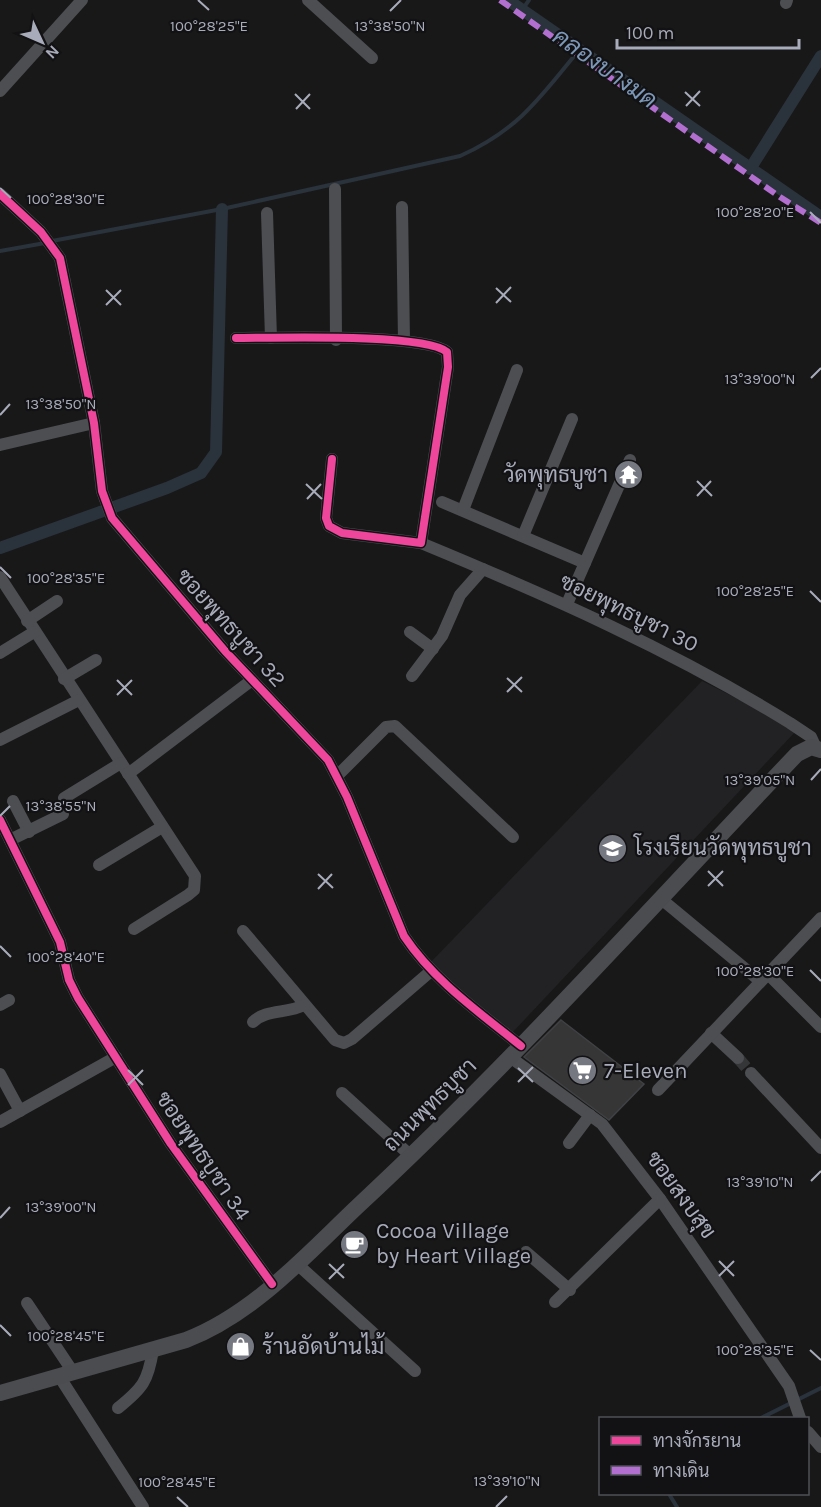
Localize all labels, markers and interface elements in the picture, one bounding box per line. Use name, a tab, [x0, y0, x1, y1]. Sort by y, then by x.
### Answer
north arrow	[12, 12, 72, 72]
scale bar	[617, 12, 798, 50]
text: 100°28'25"E	[170, 17, 248, 35]
text: 13°38'50"N	[354, 17, 426, 35]
water label: คลองบางมด	[548, 22, 662, 114]
text: 100 m	[626, 22, 674, 44]
text: N	[42, 41, 63, 63]
text: 100°28'30"E	[27, 190, 105, 208]
text: 100°28'20"E	[716, 203, 794, 221]
text: 13°39'00"N	[724, 370, 796, 388]
text: 13°38'50"N	[25, 395, 97, 413]
temple icon: วัดพุทธบูชา	[613, 459, 645, 491]
place label: วัดพุทธบูชา	[503, 461, 608, 490]
street label: ซอยพุทธบูชา 32	[170, 563, 291, 694]
street label: ซอยพุทธบูชา 30	[555, 568, 702, 660]
text: 100°28'35"E	[27, 569, 105, 587]
text: 100°28'25"E	[716, 582, 794, 600]
text: 13°39'05"N	[725, 771, 795, 789]
text: 13°38'55"N	[26, 797, 96, 815]
school or university icon: โรงเรียนวัดพุทธบูชา	[597, 832, 629, 864]
place label: โรงเรียนวัดพุทธบูชา	[633, 833, 812, 863]
text: 100°28'40"E	[27, 948, 105, 966]
text: 100°28'30"E	[716, 962, 794, 980]
street label: ถนนพุทธบูชา	[378, 1053, 483, 1158]
supermarket icon: 7-Eleven	[567, 1055, 599, 1087]
place label: 7-Eleven	[604, 1058, 687, 1084]
street label: ซอยพุทธบูชา 34	[149, 1087, 256, 1227]
street label: ซอยสงบสุข	[639, 1146, 721, 1245]
text: 13°39'10"N	[726, 1173, 794, 1191]
text: 13°39'00"N	[25, 1198, 97, 1216]
place label: Cocoa Village by Heart Village	[376, 1218, 531, 1269]
cafe icon: Cocoa Village by Heart Village	[339, 1228, 371, 1260]
text: 100°28'45"E	[27, 1327, 105, 1345]
shop icon: ร้านอัดบ้านไม้	[225, 1331, 257, 1363]
place label: ร้านอัดบ้านไม้	[262, 1332, 385, 1360]
text: 100°28'35"E	[716, 1341, 794, 1359]
legend	[599, 1417, 809, 1495]
text: ทางจักรยาน	[653, 1430, 741, 1452]
text: ทางเดิน	[653, 1460, 709, 1482]
text: 13°39'10"N	[473, 1472, 541, 1490]
text: 100°28'45"E	[138, 1473, 216, 1491]

